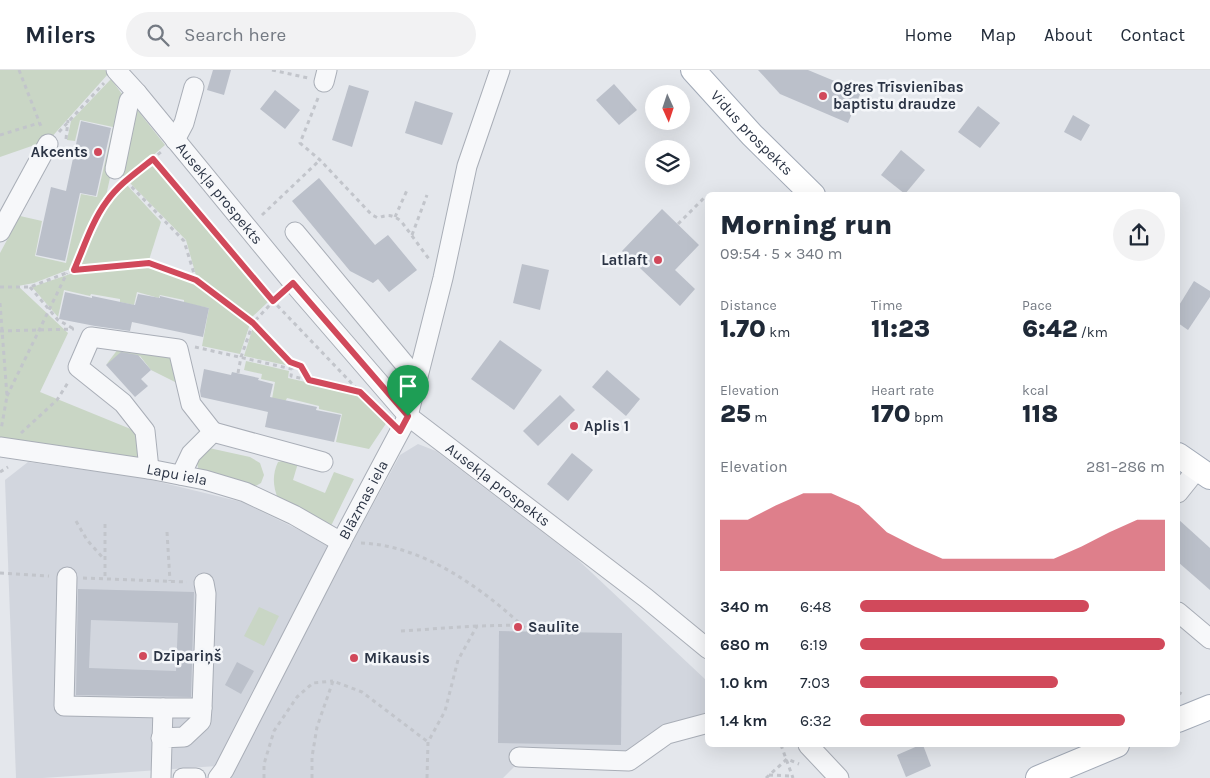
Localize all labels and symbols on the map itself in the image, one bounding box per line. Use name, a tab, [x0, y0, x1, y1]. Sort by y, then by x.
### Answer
place label: Ogres Trīsvienības baptistu draudze	[833, 78, 964, 113]
north arrow	[645, 85, 690, 130]
street label: Vidus prospekts	[707, 86, 797, 179]
marker: Ogres Trīsvienības baptistu draudze	[817, 90, 829, 102]
street label: Ausekļa prospekts	[172, 139, 267, 248]
place label: Akcents	[31, 143, 88, 161]
marker: Akcents	[92, 146, 104, 158]
place label: Latlaft	[601, 251, 648, 269]
marker: Latlaft	[652, 254, 664, 266]
pin	[387, 365, 429, 416]
place label: Aplis 1	[584, 417, 629, 435]
marker: Aplis 1	[568, 420, 580, 432]
street label: Ausekļa prospekts	[442, 439, 554, 530]
street label: Blāzmas iela	[335, 457, 392, 543]
street label: Lapu iela	[145, 460, 209, 489]
place label: Saulīte	[528, 618, 579, 636]
marker: Saulīte	[512, 621, 524, 633]
place label: Dzīpariņš	[153, 647, 222, 665]
place label: Mikausis	[364, 649, 430, 667]
marker: Dzīpariņš	[137, 650, 149, 662]
marker: Mikausis	[348, 652, 360, 664]

